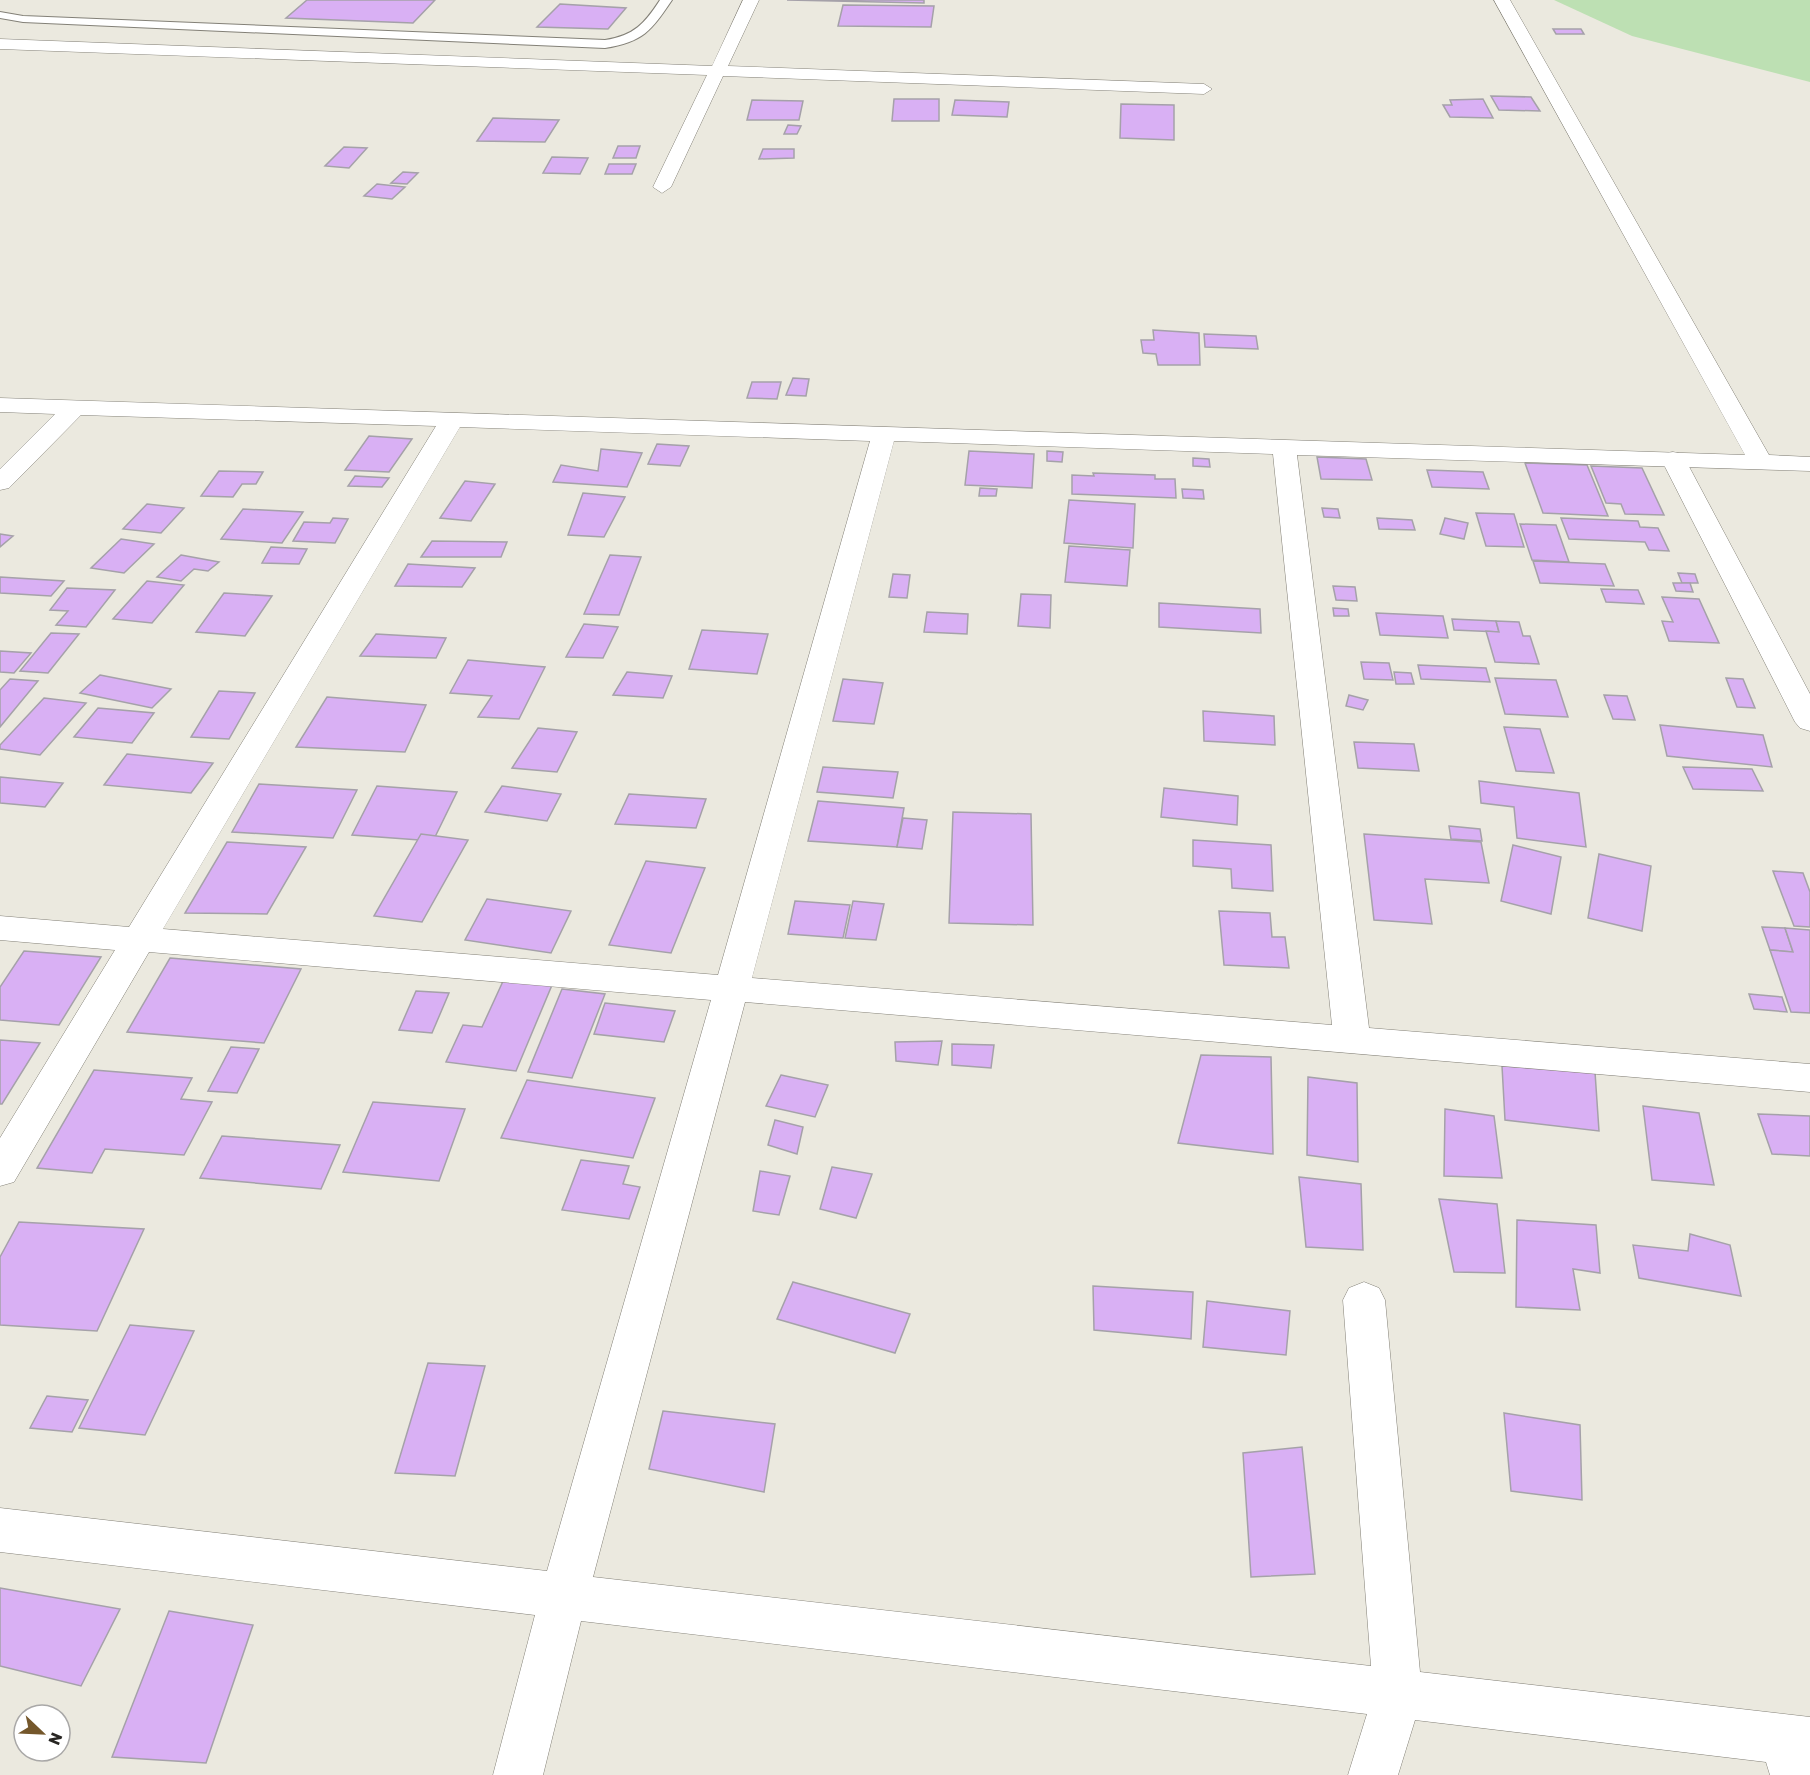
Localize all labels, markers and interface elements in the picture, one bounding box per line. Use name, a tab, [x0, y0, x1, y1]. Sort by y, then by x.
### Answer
north arrow	[12, 1703, 72, 1763]
text: N	[44, 1730, 66, 1748]

